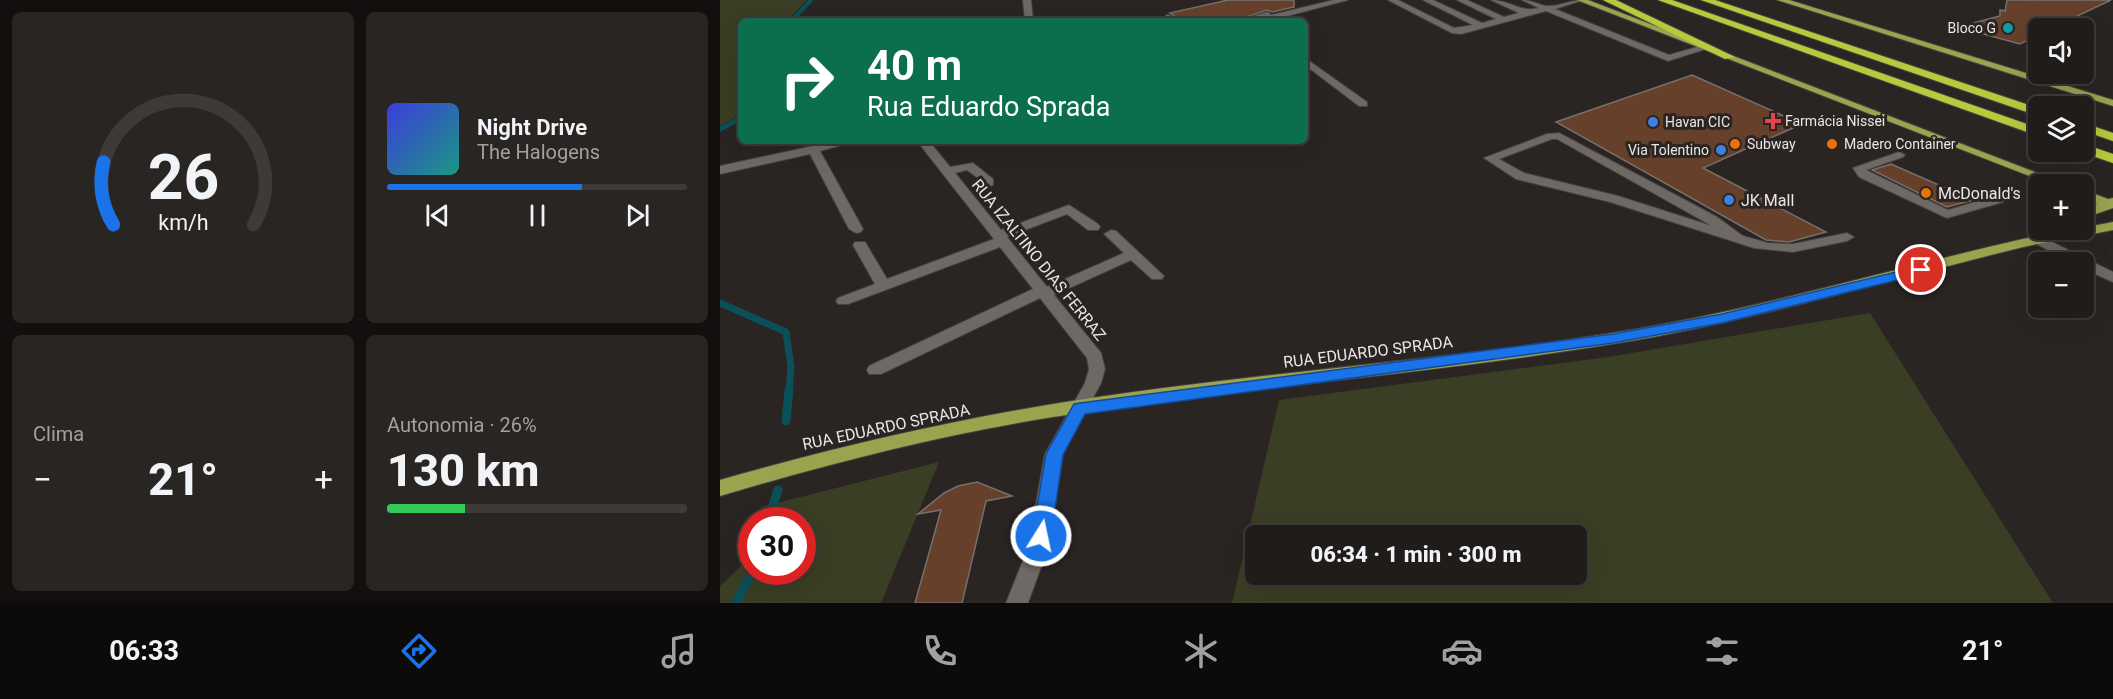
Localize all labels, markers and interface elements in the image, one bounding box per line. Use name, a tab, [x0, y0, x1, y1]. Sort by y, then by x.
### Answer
map controls	[2028, 18, 2094, 318]
button: sound	[2028, 18, 2094, 84]
place label: Bloco G	[1948, 20, 1996, 36]
marker: Bloco G	[2001, 21, 2015, 35]
text: 40 m	[867, 41, 962, 90]
icon: right	[768, 42, 846, 120]
text: Rua Eduardo Sprada	[867, 91, 1110, 123]
button: layers	[2028, 96, 2094, 162]
place label: Farmácia Nissei	[1785, 113, 1885, 129]
place label: Havan CIC	[1665, 114, 1730, 130]
marker: Farmácia Nissei	[1766, 114, 1780, 128]
text: Night Drive	[477, 115, 587, 140]
marker: Havan CIC	[1646, 115, 1660, 129]
place label: Subway	[1747, 136, 1796, 152]
place label: Madero Container	[1844, 136, 1956, 152]
marker: Subway	[1728, 137, 1742, 151]
marker: Madero Container	[1825, 137, 1839, 151]
text: The Halogens	[477, 140, 600, 164]
text: 26	[147, 141, 219, 214]
place label: Via Tolentino	[1628, 142, 1709, 158]
marker: Via Tolentino	[1714, 143, 1728, 157]
button: +	[2028, 174, 2094, 240]
street label: RUA IZALTINO DIAS FERRAZ	[968, 175, 1110, 345]
place label: McDonald's	[1938, 184, 2021, 203]
marker: McDonald's	[1919, 186, 1933, 200]
place label: JK Mall	[1741, 191, 1794, 210]
marker: JK Mall	[1722, 193, 1736, 207]
icon: previous	[421, 199, 454, 232]
icon: pause	[521, 199, 554, 232]
icon: next	[621, 199, 654, 232]
text: km/h	[158, 210, 208, 235]
pin	[1895, 244, 1946, 295]
button: −	[2028, 252, 2094, 318]
icon: arrive	[1904, 253, 1937, 286]
street label: RUA EDUARDO SPRADA	[1282, 332, 1454, 372]
street label: RUA EDUARDO SPRADA	[801, 400, 972, 454]
text: Autonomia · 26%	[387, 413, 537, 437]
text: Clima	[33, 422, 84, 446]
text: 130 km	[387, 444, 539, 497]
text: 21°	[148, 453, 218, 506]
text: −	[33, 460, 52, 499]
text: +	[314, 460, 333, 499]
position arrow	[1009, 504, 1073, 568]
speed limit sign: 30	[738, 507, 816, 585]
text: 06:34 · 1 min · 300 m	[1311, 542, 1521, 567]
icon: directions	[398, 630, 440, 672]
icon: music	[658, 630, 700, 672]
icon: phone	[919, 630, 961, 672]
icon: climate	[1180, 630, 1222, 672]
icon: car	[1441, 630, 1483, 672]
icon: filters	[1701, 630, 1743, 672]
text: 06:33	[109, 635, 179, 667]
text: 21°	[1962, 635, 2004, 667]

